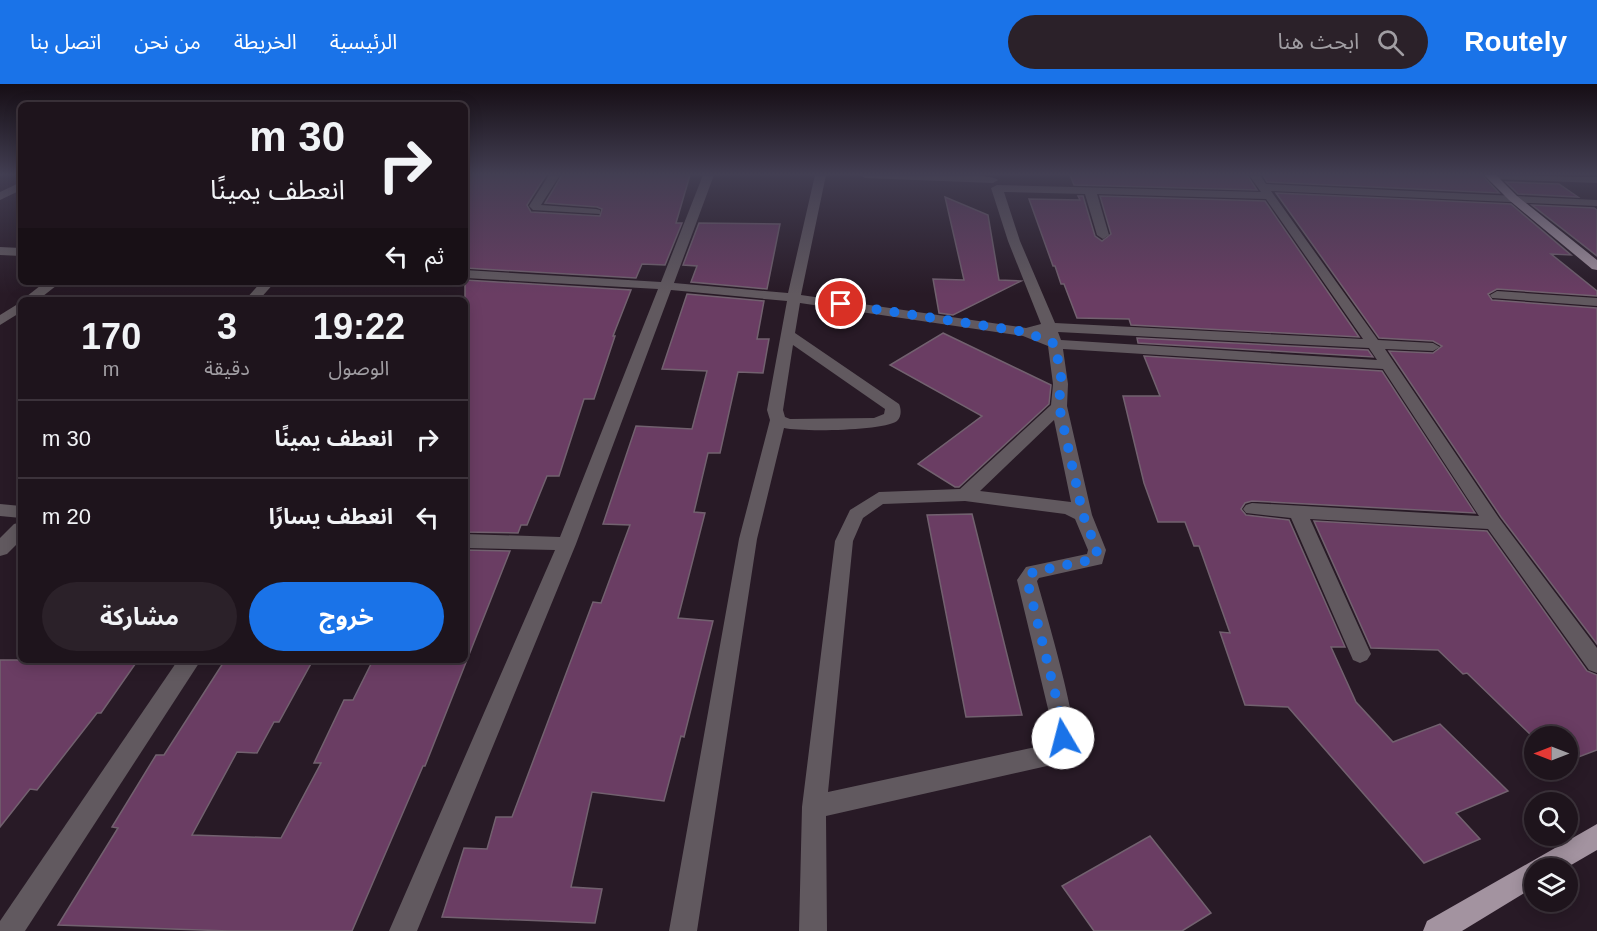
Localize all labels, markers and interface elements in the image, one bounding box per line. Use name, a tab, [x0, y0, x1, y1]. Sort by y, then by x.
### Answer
search box	[1008, 15, 1428, 69]
icon: search	[1374, 26, 1407, 59]
text: Routely	[1464, 26, 1567, 57]
text: ابحث هنا	[1277, 29, 1359, 54]
text: اتصل بنا	[30, 30, 101, 53]
text: من نحن	[134, 30, 201, 53]
text: الخريطة	[234, 30, 297, 53]
text: الرئيسية	[330, 30, 397, 53]
text: 30 m	[249, 113, 345, 160]
icon: right	[366, 126, 444, 204]
text: انعطف يمينًا	[210, 175, 345, 205]
icon: left	[380, 240, 413, 273]
text: ثم	[425, 244, 444, 269]
pin	[815, 278, 866, 329]
icon: arrive	[824, 287, 857, 320]
text: 3	[217, 306, 237, 347]
text: 19:22	[313, 306, 405, 347]
text: 170	[81, 316, 141, 357]
text: دقيقة	[204, 357, 250, 379]
text: الوصول	[328, 357, 389, 379]
text: m	[103, 358, 119, 380]
icon: right	[411, 423, 444, 456]
text: 30 m	[42, 426, 91, 451]
text: انعطف يمينًا	[274, 426, 393, 451]
icon: left	[411, 501, 444, 534]
text: 20 m	[42, 504, 91, 529]
text: انعطف يسارًا	[269, 504, 393, 529]
button: مشاركة	[42, 582, 237, 651]
button: خروج	[249, 582, 444, 651]
position arrow	[1031, 706, 1095, 770]
north arrow	[1524, 726, 1578, 780]
map controls	[1524, 726, 1578, 912]
button: search	[1524, 792, 1578, 846]
button: layers	[1524, 858, 1578, 912]

